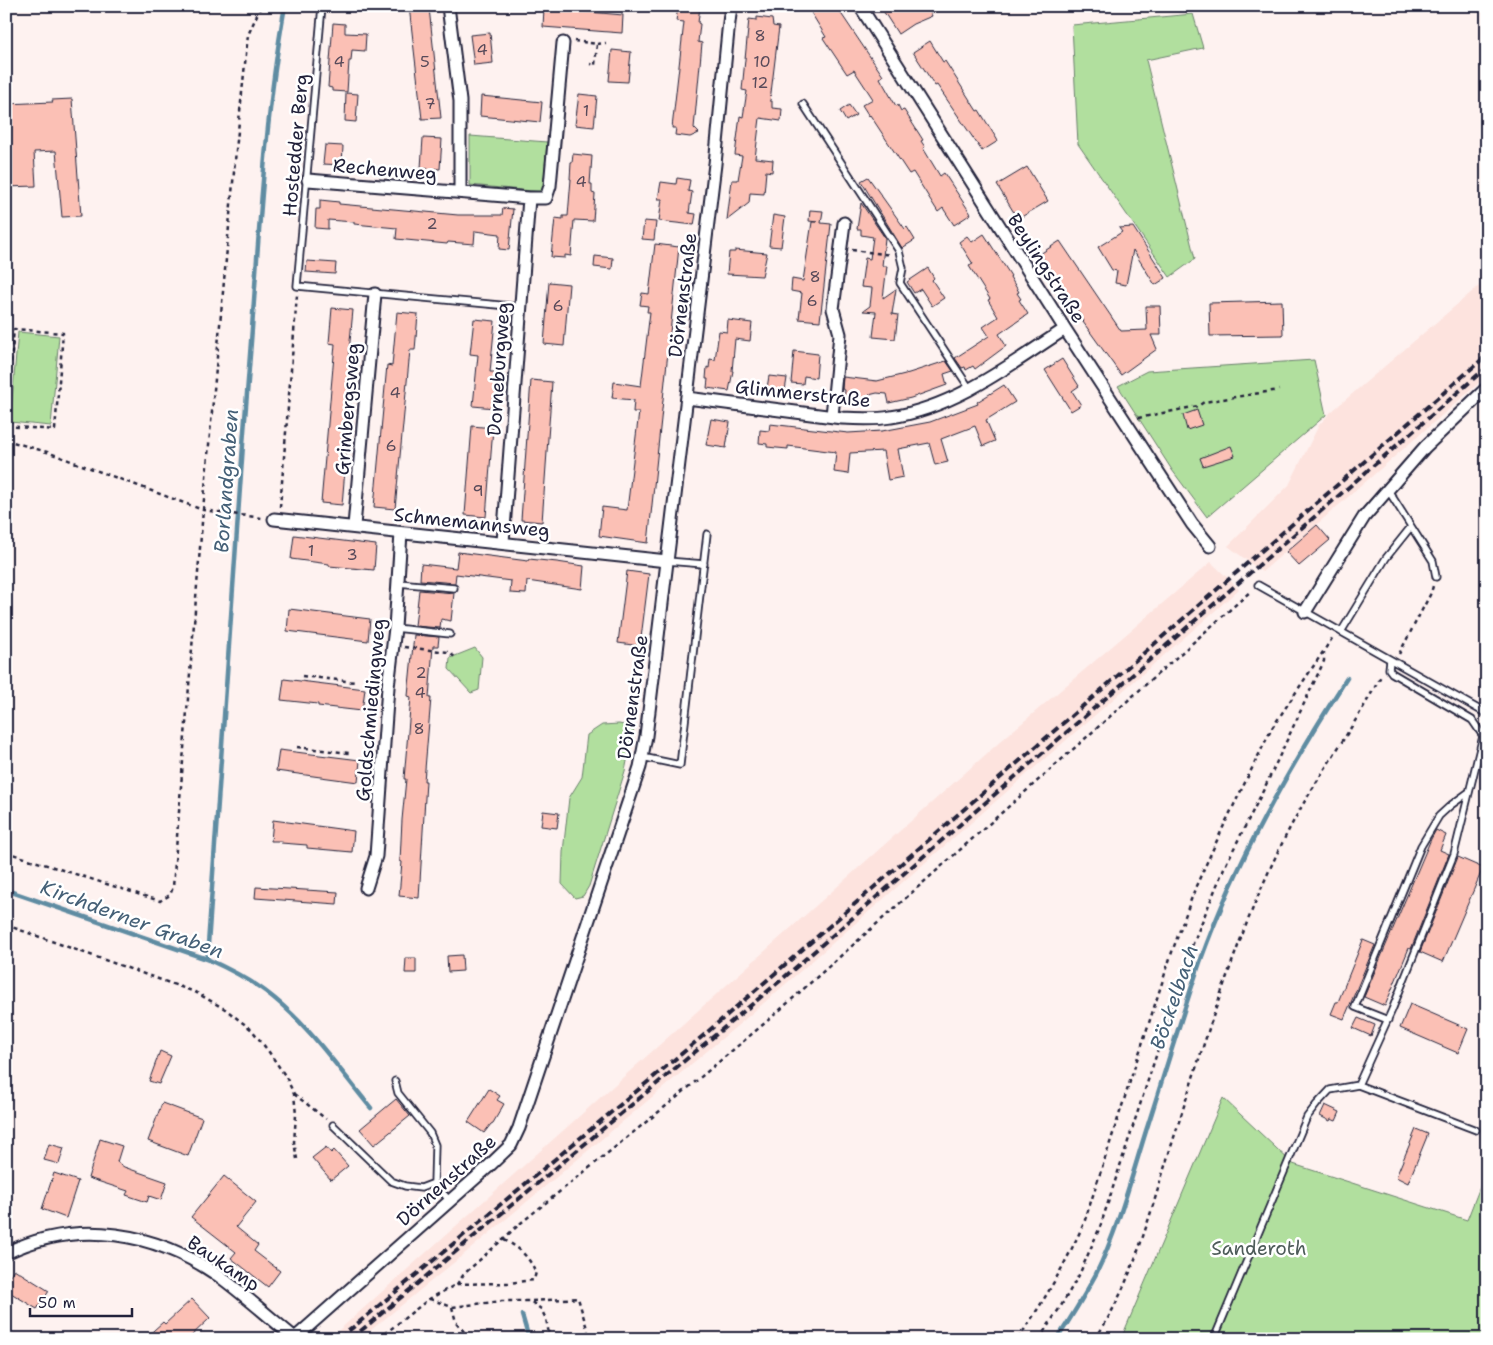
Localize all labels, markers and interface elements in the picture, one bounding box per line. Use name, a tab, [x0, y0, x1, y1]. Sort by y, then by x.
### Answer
house number: 8	[754, 25, 766, 46]
house number: 4	[476, 39, 488, 60]
house number: 4	[333, 51, 345, 72]
house number: 5	[420, 51, 430, 72]
house number: 10	[753, 51, 771, 72]
house number: 12	[751, 72, 769, 93]
street label: Hostedder Berg	[277, 73, 314, 217]
house number: 7	[424, 93, 436, 114]
house number: 1	[583, 100, 589, 121]
street label: Rechenweg	[332, 152, 438, 187]
house number: 4	[575, 171, 587, 192]
street label: Beylingstraße	[1002, 209, 1091, 328]
house number: 2	[426, 213, 438, 234]
street label: Dörnenstraße	[662, 231, 703, 359]
house number: 8	[809, 266, 821, 287]
house number: 6	[806, 290, 818, 311]
house number: 6	[552, 295, 564, 316]
street label: Dorneburgweg	[481, 301, 516, 437]
street label: Grimbergsweg	[329, 342, 366, 476]
street label: Glimmerstraße	[734, 374, 872, 413]
house number: 4	[389, 382, 401, 403]
water label: Borlandgraben	[208, 408, 244, 554]
house number: 6	[385, 435, 397, 456]
house number: 9	[472, 480, 484, 501]
street label: Schmemannsweg	[393, 502, 551, 543]
house number: 1	[308, 540, 314, 561]
house number: 3	[346, 544, 358, 565]
street label: Goldschmiedingweg	[350, 618, 391, 803]
street label: Dörnenstraße	[611, 633, 654, 761]
house number: 2	[415, 662, 427, 683]
house number: 4	[414, 682, 426, 703]
house number: 8	[413, 718, 425, 739]
water label: Kirchderner Graben	[37, 874, 227, 964]
water label: Böckelbach	[1144, 941, 1204, 1053]
street label: Dörnenstraße	[391, 1129, 501, 1232]
street label: Baukamp	[182, 1230, 265, 1297]
park label: Sanderoth	[1211, 1236, 1307, 1261]
scale bar	[30, 1285, 132, 1317]
text: 50 m	[38, 1293, 76, 1313]

